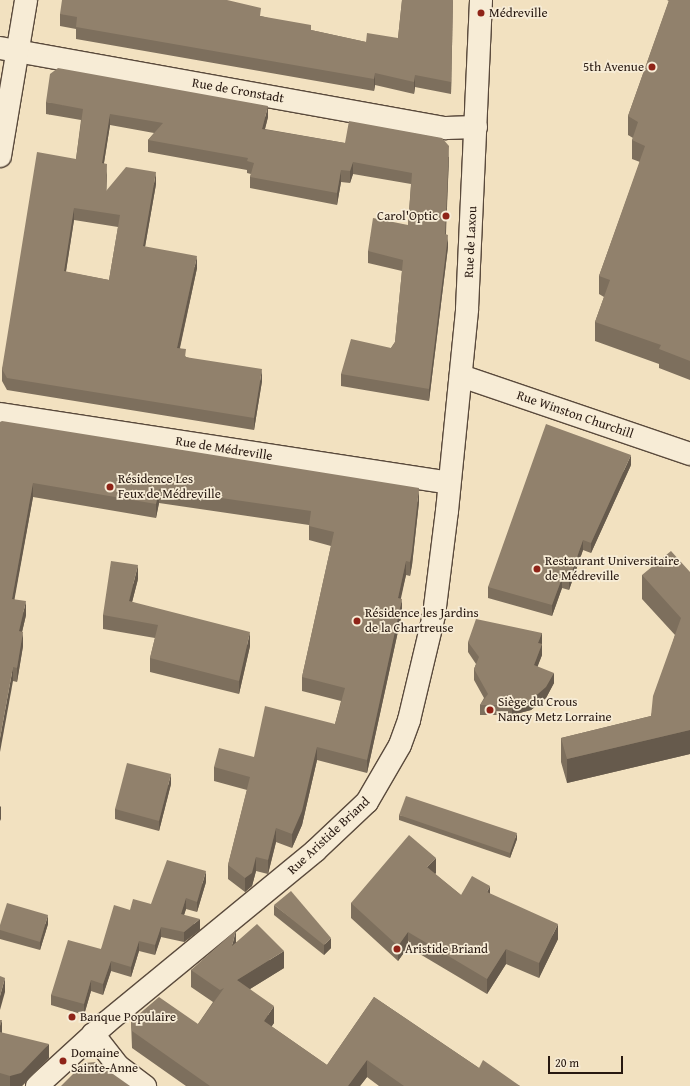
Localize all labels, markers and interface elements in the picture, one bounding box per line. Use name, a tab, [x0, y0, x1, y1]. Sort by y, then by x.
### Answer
place label: Médreville	[489, 5, 547, 21]
marker: Médreville	[476, 8, 486, 18]
place label: 5th Avenue	[583, 59, 644, 75]
marker: 5th Avenue	[647, 62, 657, 72]
street label: Rue de Cronstadt	[191, 75, 285, 107]
street label: Rue de Laxou	[461, 206, 481, 278]
place label: Carol'Optic	[377, 208, 438, 224]
marker: Carol'Optic	[441, 211, 451, 221]
street label: Rue Winston Churchill	[515, 388, 635, 442]
street label: Rue de Médreville	[174, 434, 274, 464]
place label: Résidence Les Feux de Médreville	[118, 472, 221, 503]
marker: Résidence Les Feux de Médreville	[105, 482, 115, 492]
place label: Restaurant Universitaire de Médreville	[545, 554, 679, 585]
marker: Restaurant Universitaire de Médreville	[532, 564, 542, 574]
place label: Résidence les Jardins de la Chartreuse	[365, 606, 479, 637]
marker: Résidence les Jardins de la Chartreuse	[352, 616, 362, 626]
place label: Siège du Crous Nancy Metz Lorraine	[498, 695, 612, 726]
marker: Siège du Crous Nancy Metz Lorraine	[485, 705, 495, 715]
street label: Rue Aristide Briand	[285, 794, 373, 878]
place label: Aristide Briand	[405, 941, 488, 957]
marker: Aristide Briand	[392, 944, 402, 954]
place label: Banque Populaire	[80, 1009, 176, 1025]
marker: Banque Populaire	[67, 1012, 77, 1022]
place label: Domaine Sainte-Anne	[71, 1046, 138, 1077]
scale bar	[550, 1048, 625, 1074]
text: 20 m	[555, 1054, 579, 1071]
marker: Domaine Sainte-Anne	[58, 1056, 68, 1066]

